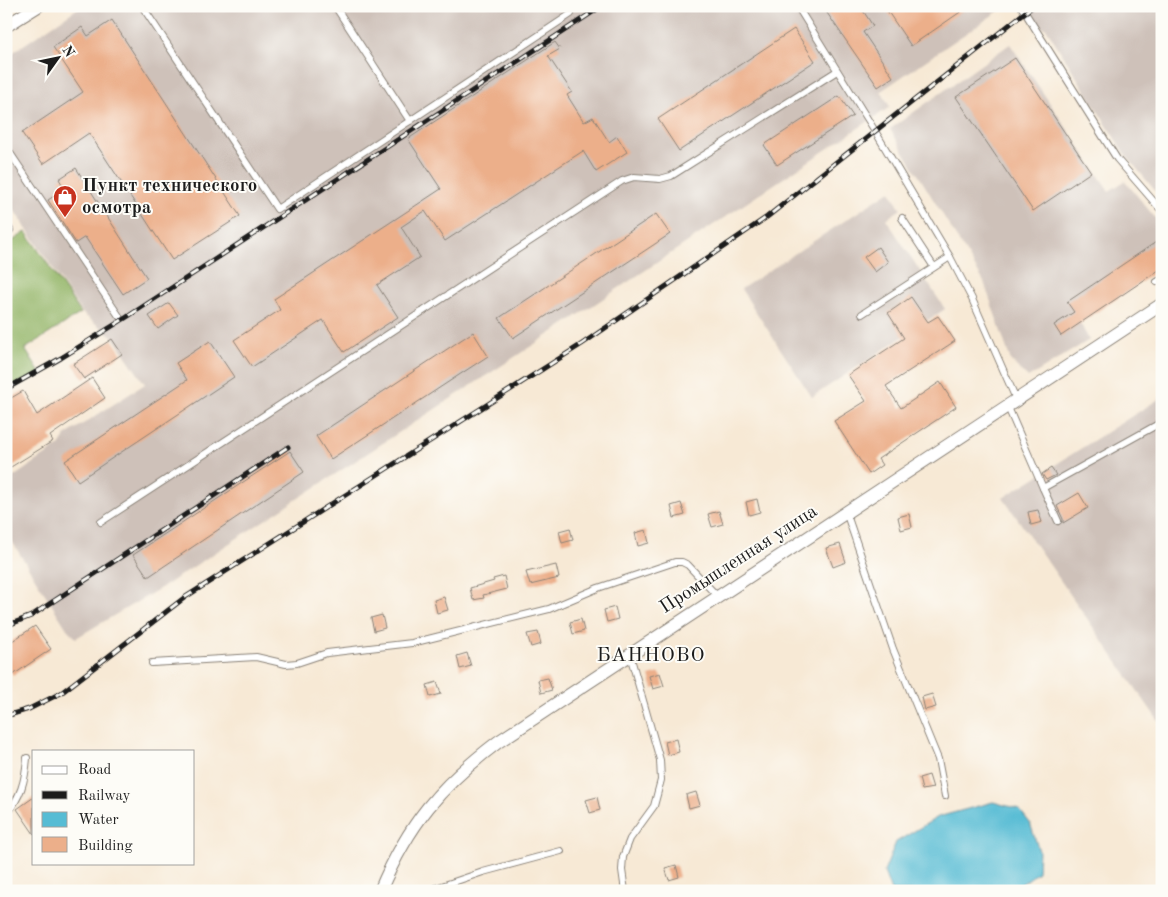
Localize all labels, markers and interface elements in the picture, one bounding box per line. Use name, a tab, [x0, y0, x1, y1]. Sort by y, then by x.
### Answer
north arrow	[32, 32, 82, 82]
text: N	[59, 43, 77, 60]
place label: Пункт технического осмотра	[82, 177, 257, 218]
shop icon: Пункт технического осмотра	[52, 184, 78, 218]
street label: Промышленная улица	[657, 502, 822, 618]
district label: БАННОВО	[597, 646, 705, 666]
legend	[32, 750, 195, 864]
text: Road	[78, 763, 112, 778]
text: Railway	[78, 789, 131, 804]
text: Water	[78, 813, 119, 828]
text: Building	[78, 839, 133, 854]

